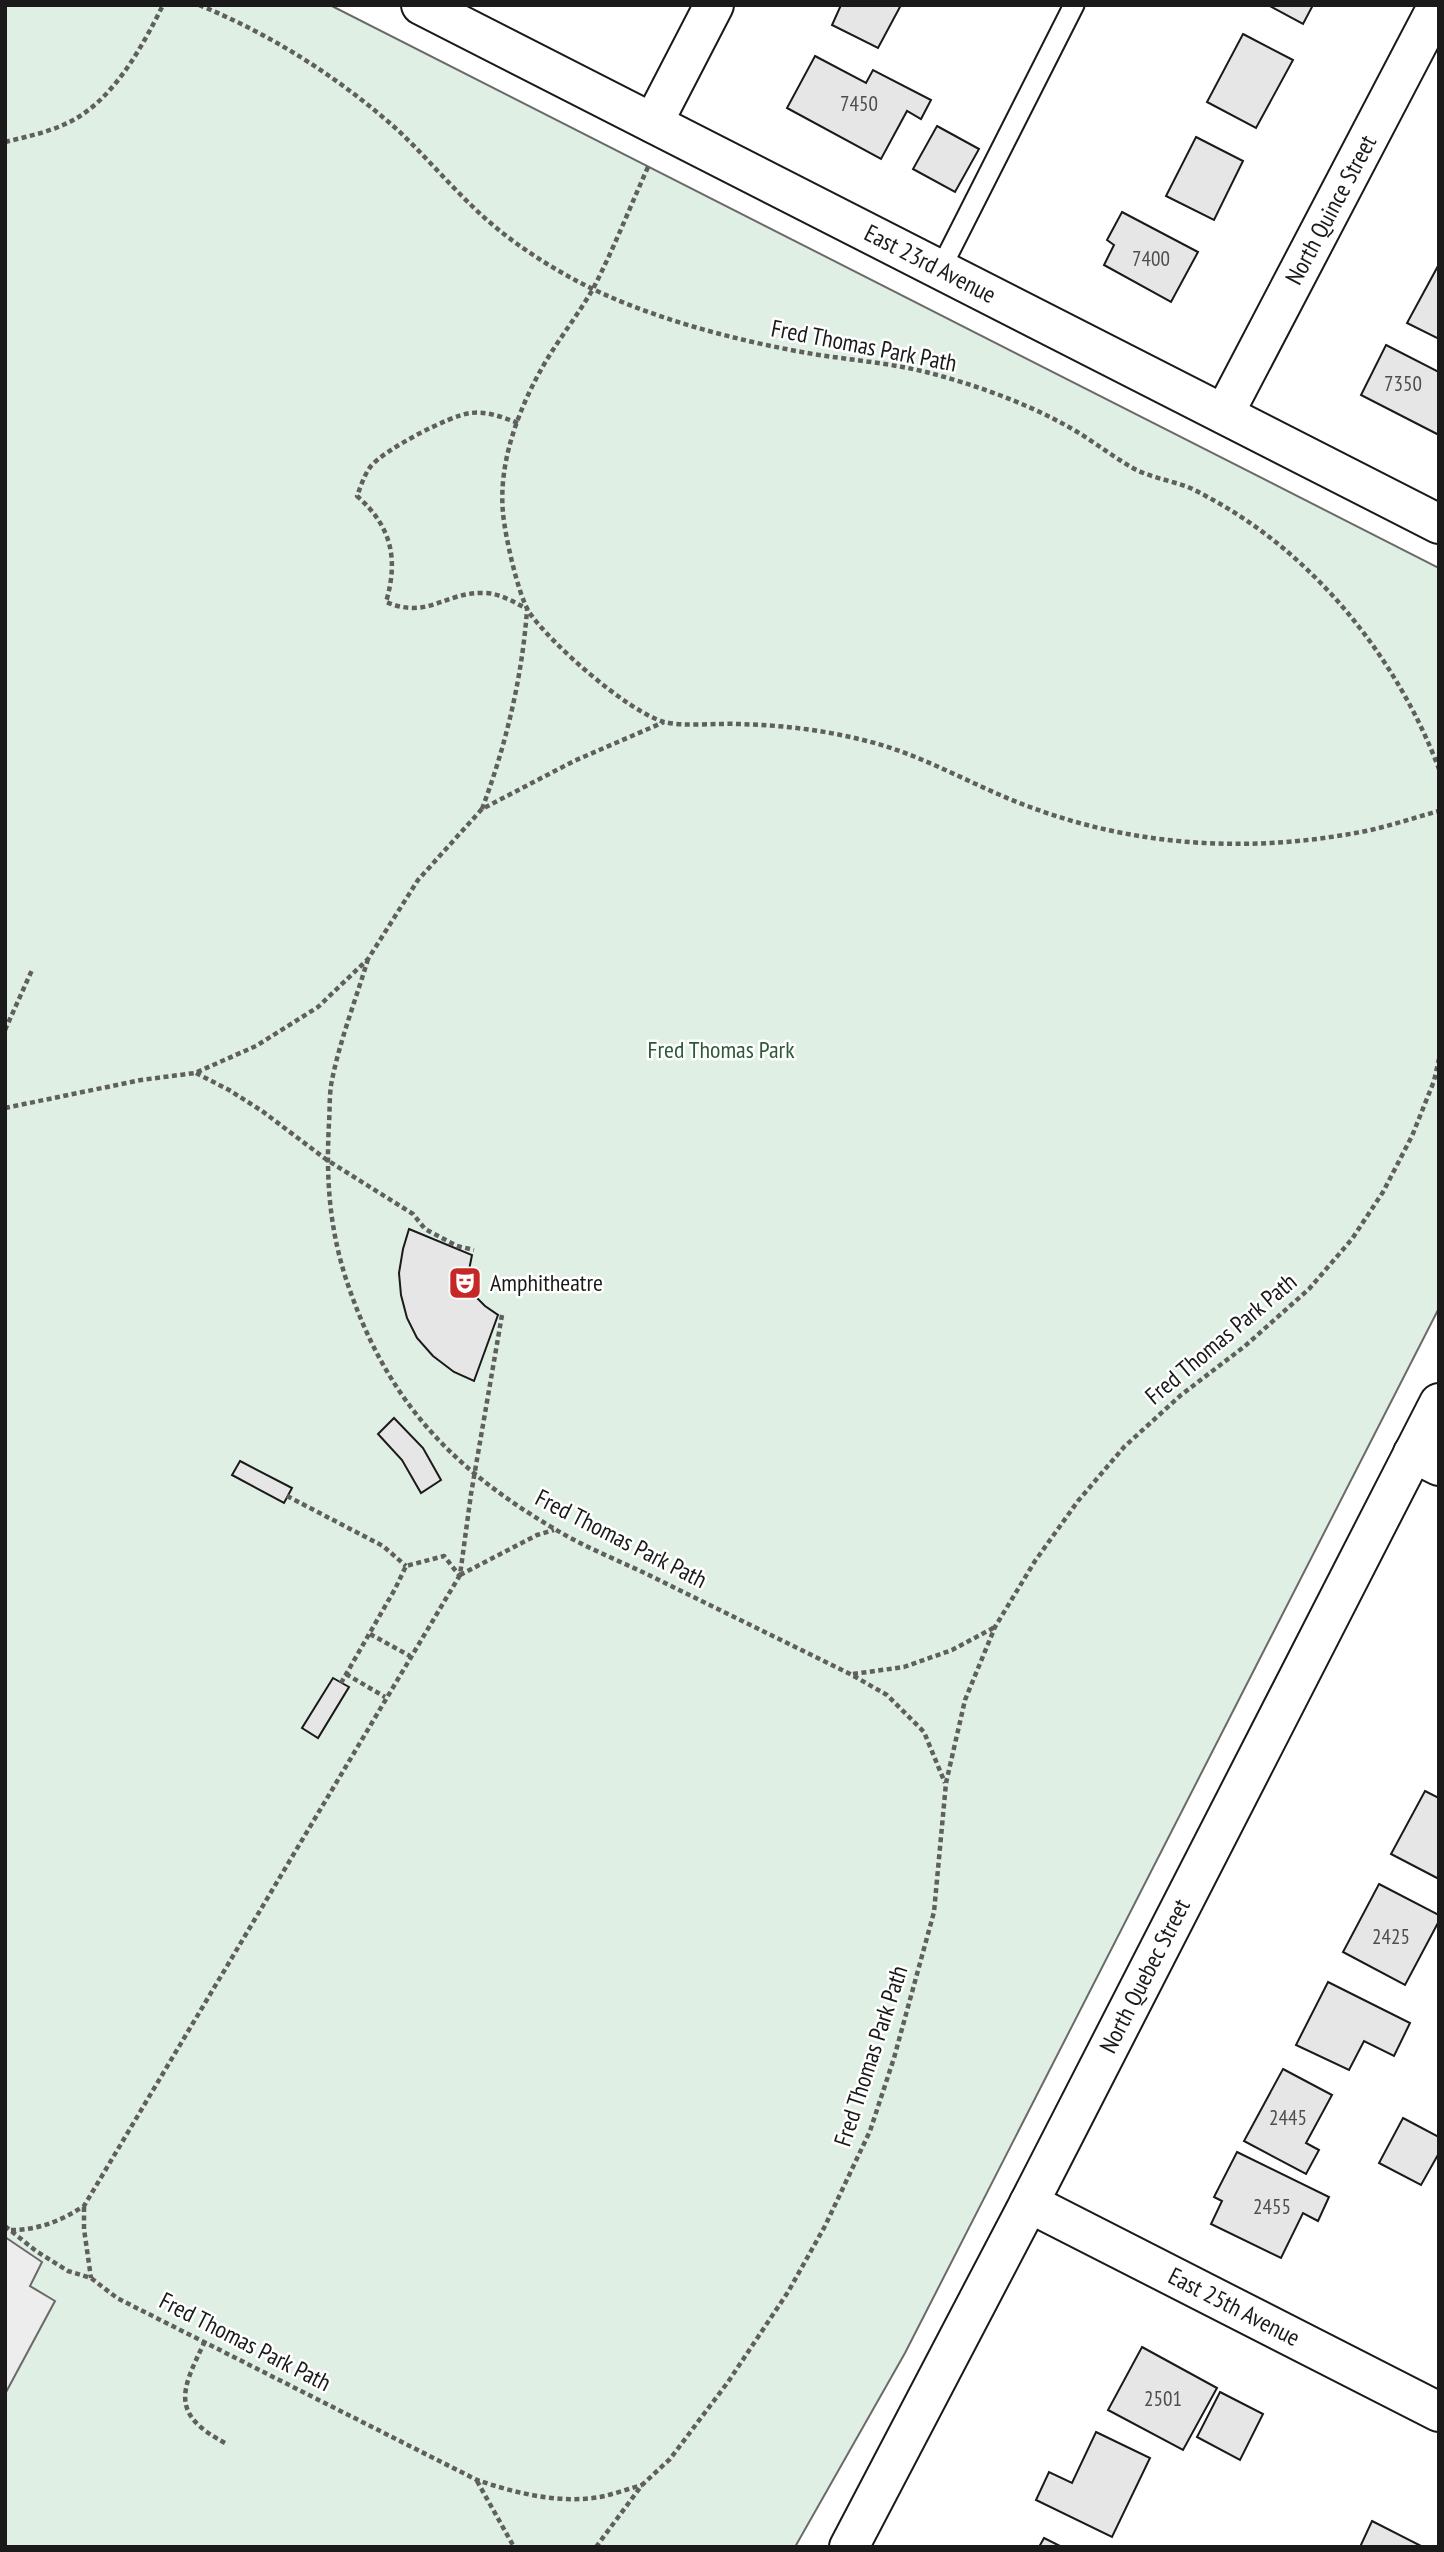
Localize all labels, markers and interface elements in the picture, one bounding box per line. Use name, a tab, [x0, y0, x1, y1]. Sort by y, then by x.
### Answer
house number: 7450	[840, 90, 878, 117]
street label: North Quince Street	[1278, 129, 1383, 290]
street label: East 23rd Avenue	[859, 217, 1001, 310]
house number: 7400	[1132, 245, 1170, 272]
street label: Fred Thomas Park Path	[769, 312, 960, 379]
house number: 7350	[1384, 370, 1422, 397]
park label: Fred Thomas Park	[648, 1034, 795, 1065]
theatre icon: Amphitheatre	[446, 1264, 484, 1302]
street label: Fred Thomas Park Path	[1139, 1266, 1303, 1411]
place label: Amphitheatre	[490, 1267, 603, 1298]
street label: Fred Thomas Park Path	[530, 1482, 712, 1595]
street label: North Quebec Street	[1092, 1893, 1197, 2058]
house number: 2425	[1372, 1923, 1410, 1950]
street label: Fred Thomas Park Path	[827, 1961, 914, 2150]
house number: 2445	[1269, 2104, 1307, 2131]
house number: 2455	[1253, 2193, 1291, 2220]
street label: East 25th Avenue	[1163, 2260, 1305, 2353]
street label: Fred Thomas Park Path	[154, 2285, 336, 2398]
house number: 2501	[1144, 2385, 1182, 2412]

